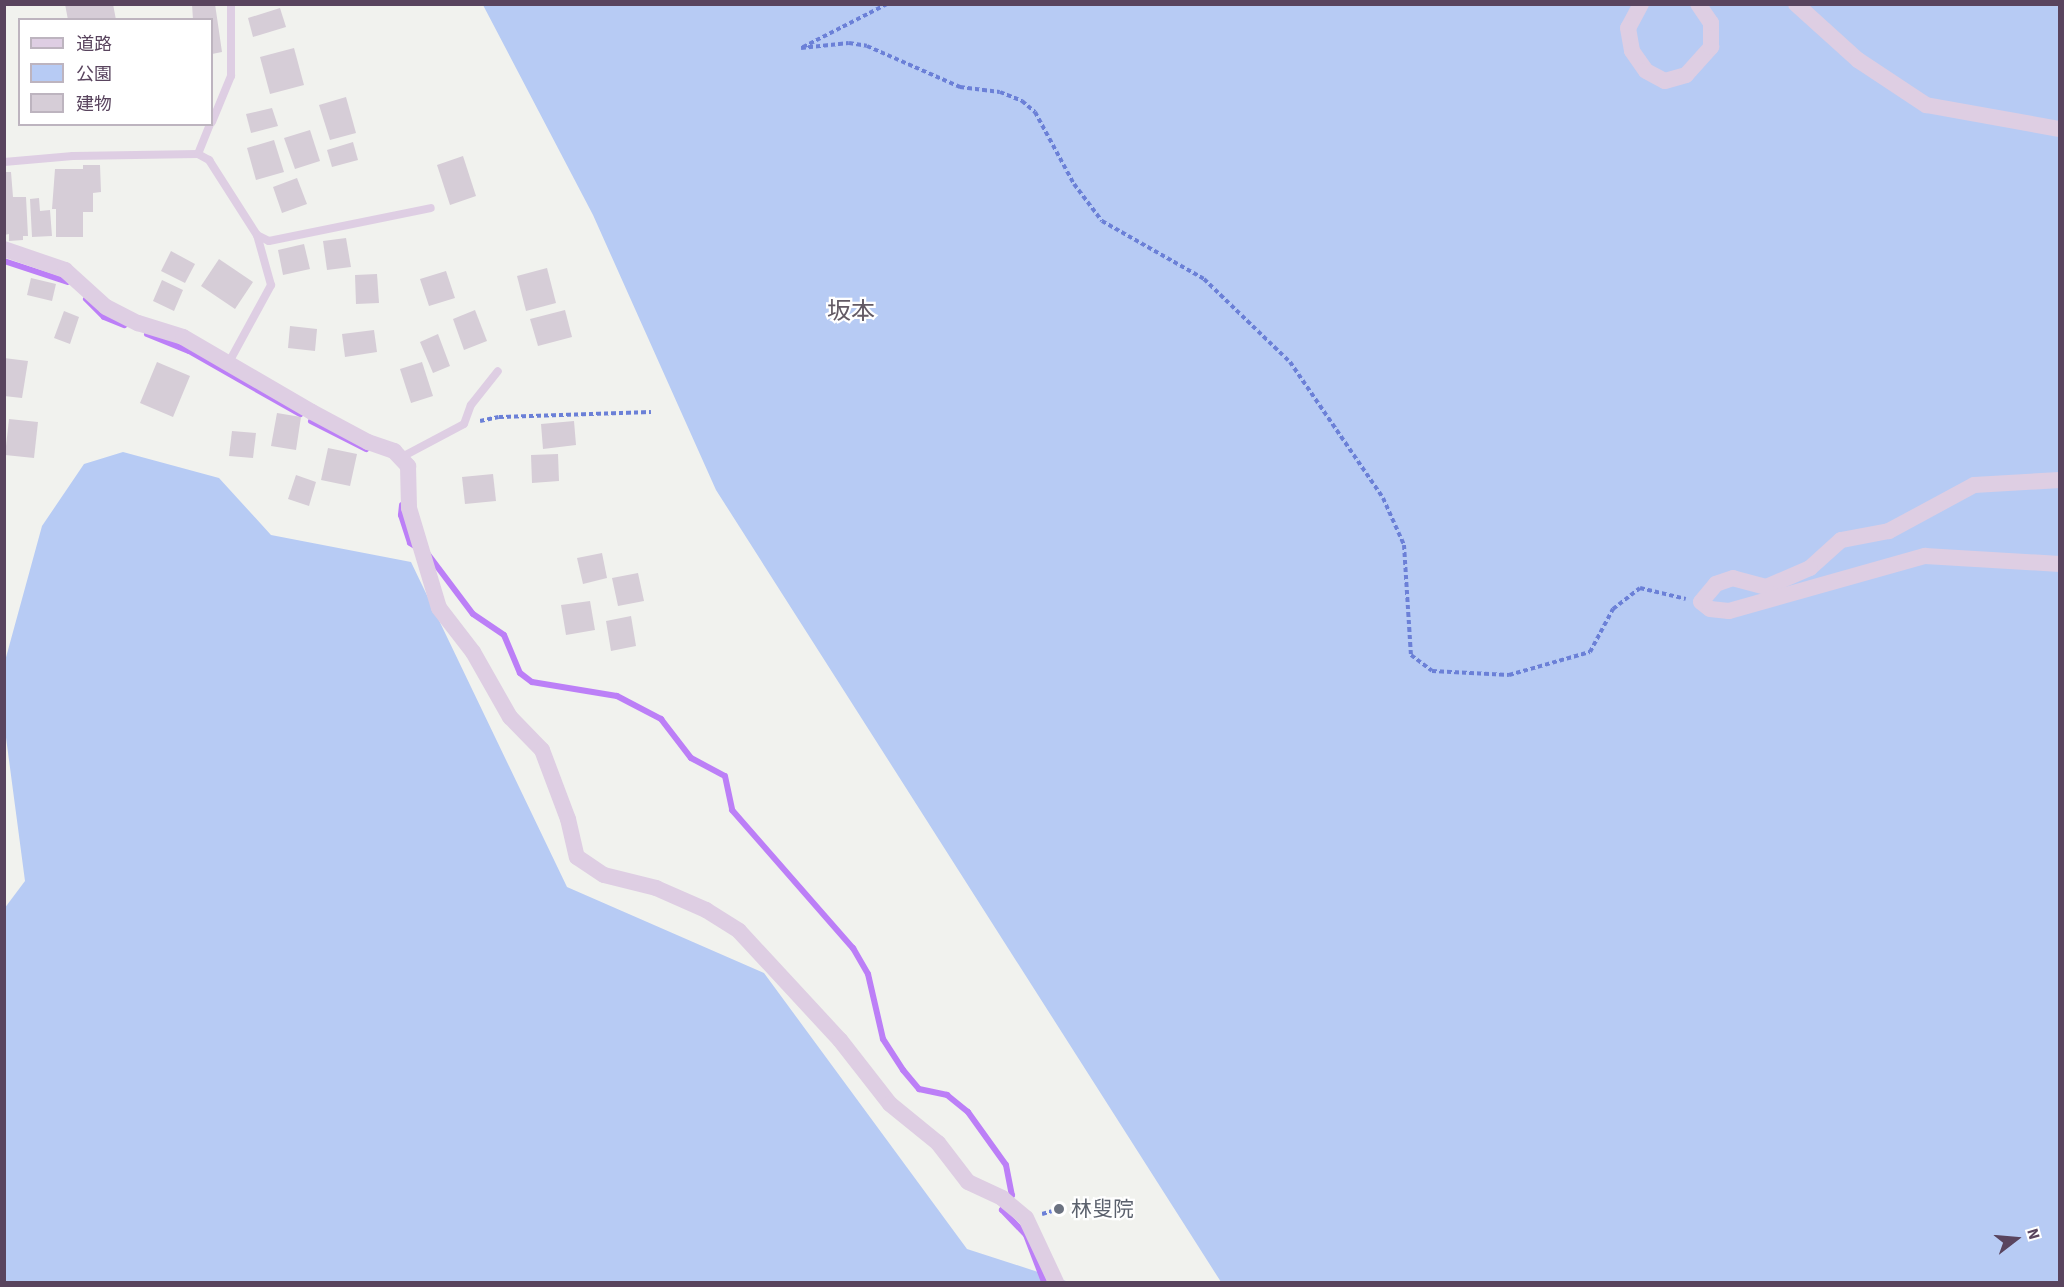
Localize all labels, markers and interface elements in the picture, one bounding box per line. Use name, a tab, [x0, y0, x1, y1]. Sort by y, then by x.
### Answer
legend	[18, 18, 213, 126]
text: 道路	[76, 32, 112, 57]
text: 公園	[76, 62, 112, 87]
text: 建物	[76, 92, 112, 117]
district label: 坂本	[827, 298, 875, 326]
place label: 林叟院	[1071, 1196, 1134, 1222]
marker: 林叟院	[1052, 1202, 1066, 1216]
north arrow	[1986, 1209, 2046, 1269]
text: N	[2021, 1226, 2045, 1242]

